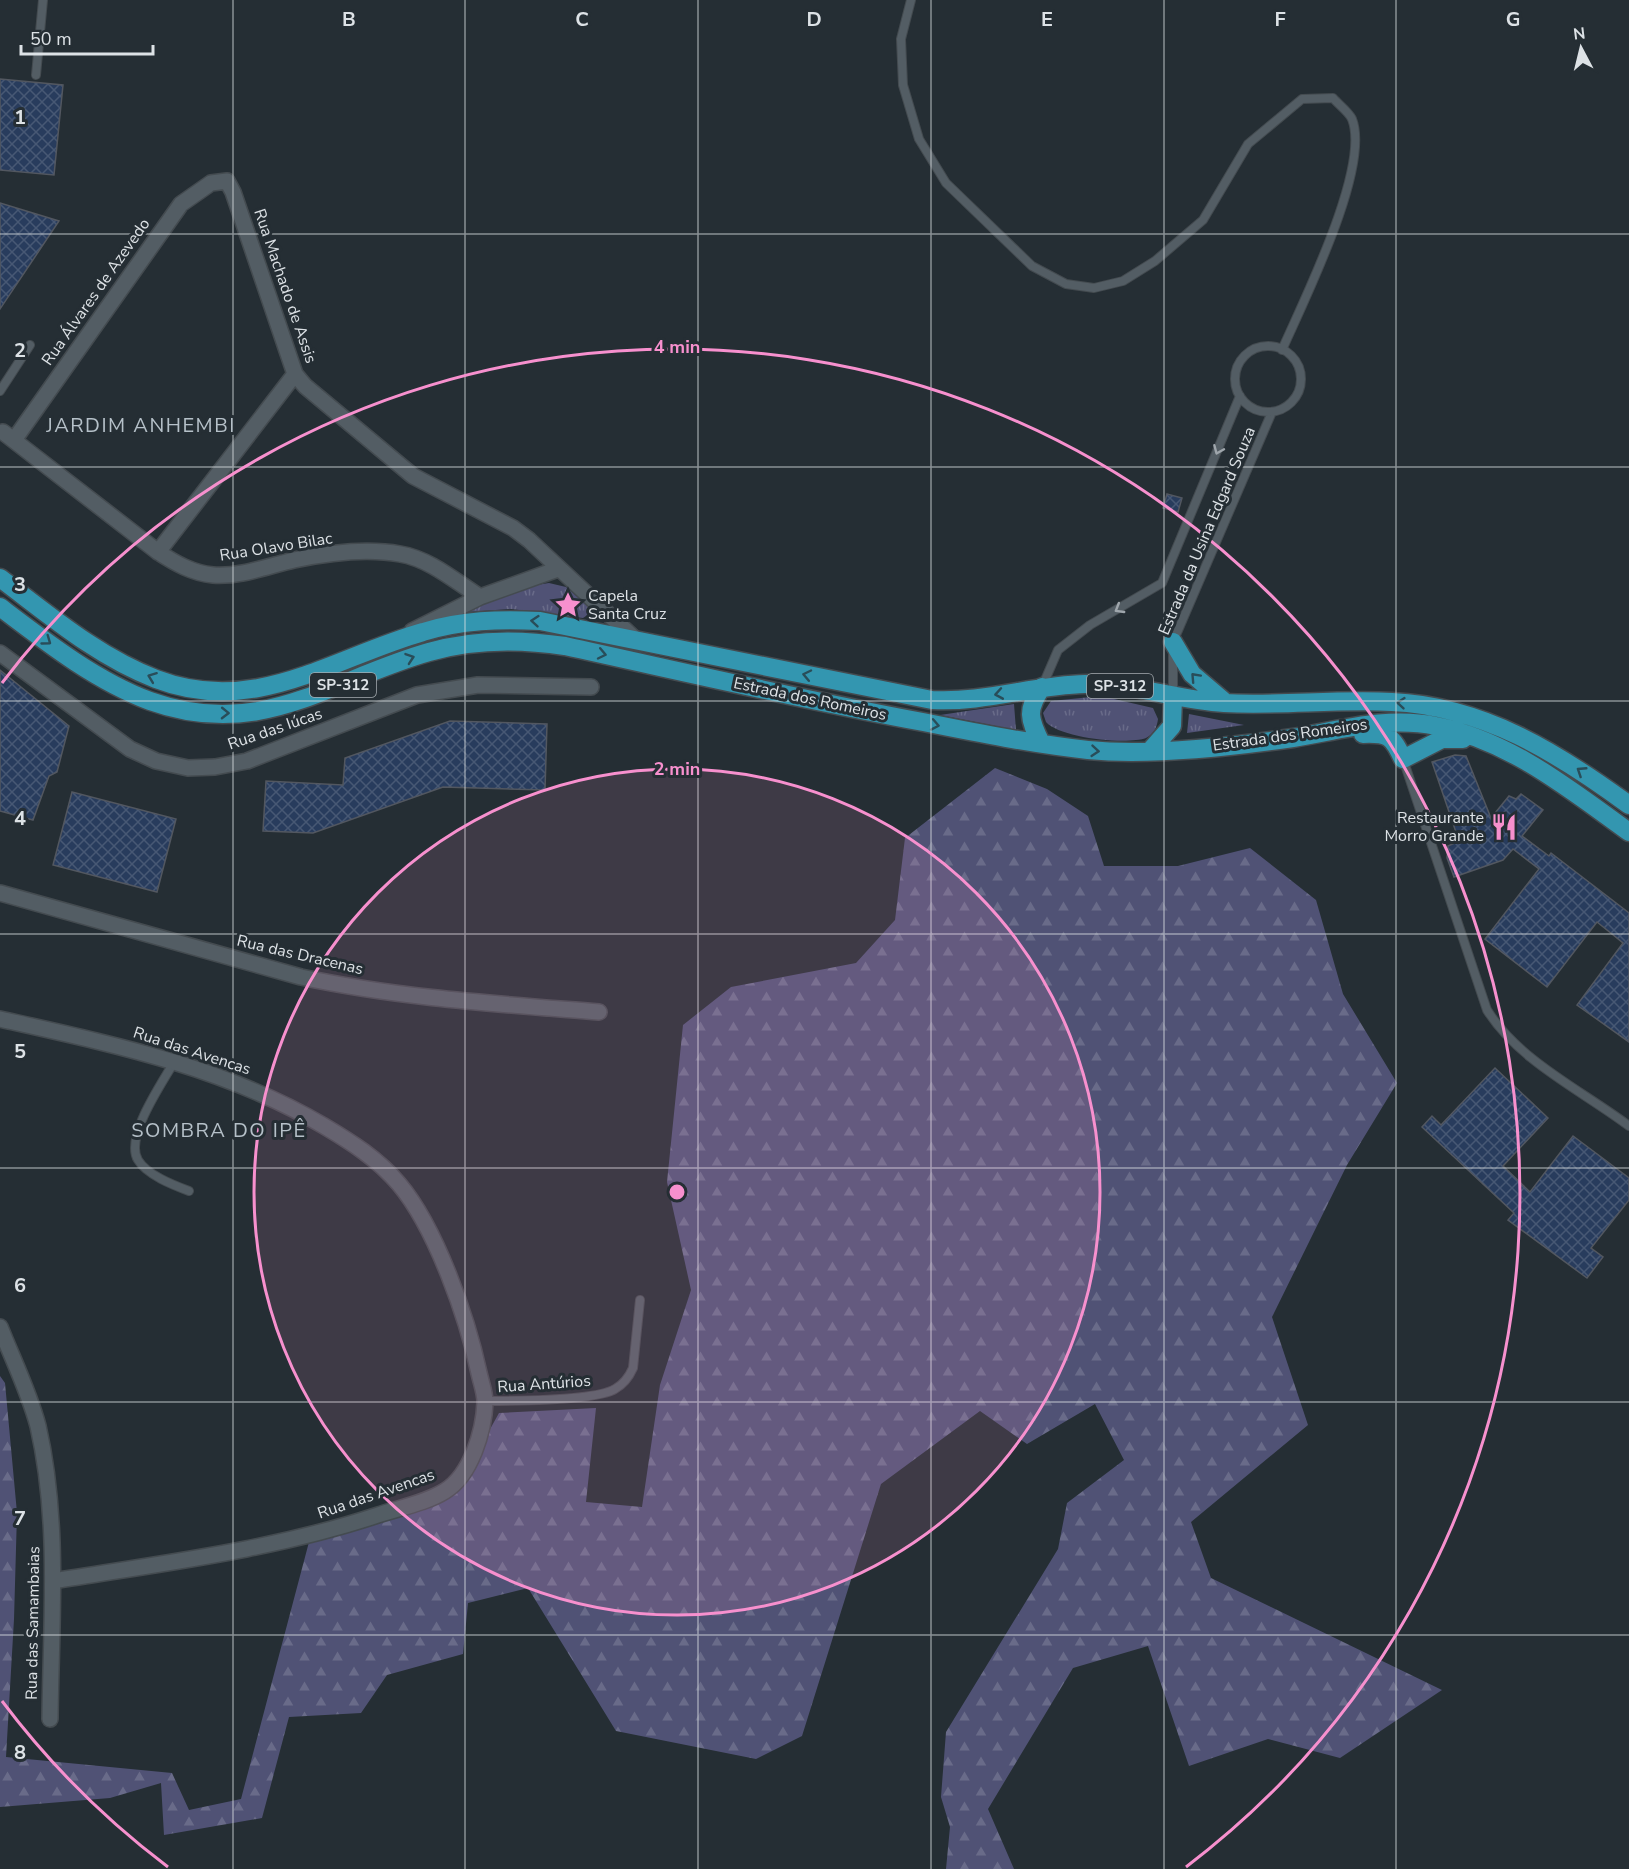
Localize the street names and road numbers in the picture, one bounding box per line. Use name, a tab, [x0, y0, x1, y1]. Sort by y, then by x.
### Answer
street label: Rua Machado de Assis	[248, 206, 322, 366]
street label: Rua Álvares de Azevedo	[37, 214, 155, 370]
street label: Estrada da Usina Edgard Souza	[1153, 424, 1261, 638]
street label: Rua Olavo Bilac	[218, 527, 335, 567]
street label: Estrada dos Romeiros	[731, 672, 889, 726]
road number: SP-312	[310, 673, 376, 697]
road number: SP-312	[1087, 674, 1153, 698]
street label: Rua das Iúcas	[225, 703, 325, 755]
street label: Estrada dos Romeiros	[1211, 713, 1369, 757]
street label: Rua das Dracenas	[235, 930, 365, 980]
street label: Rua das Avencas	[130, 1022, 254, 1080]
street label: Rua Antúrios	[497, 1370, 591, 1398]
street label: Rua das Avencas	[315, 1464, 437, 1524]
street label: Rua das Samambaias	[21, 1546, 45, 1700]

